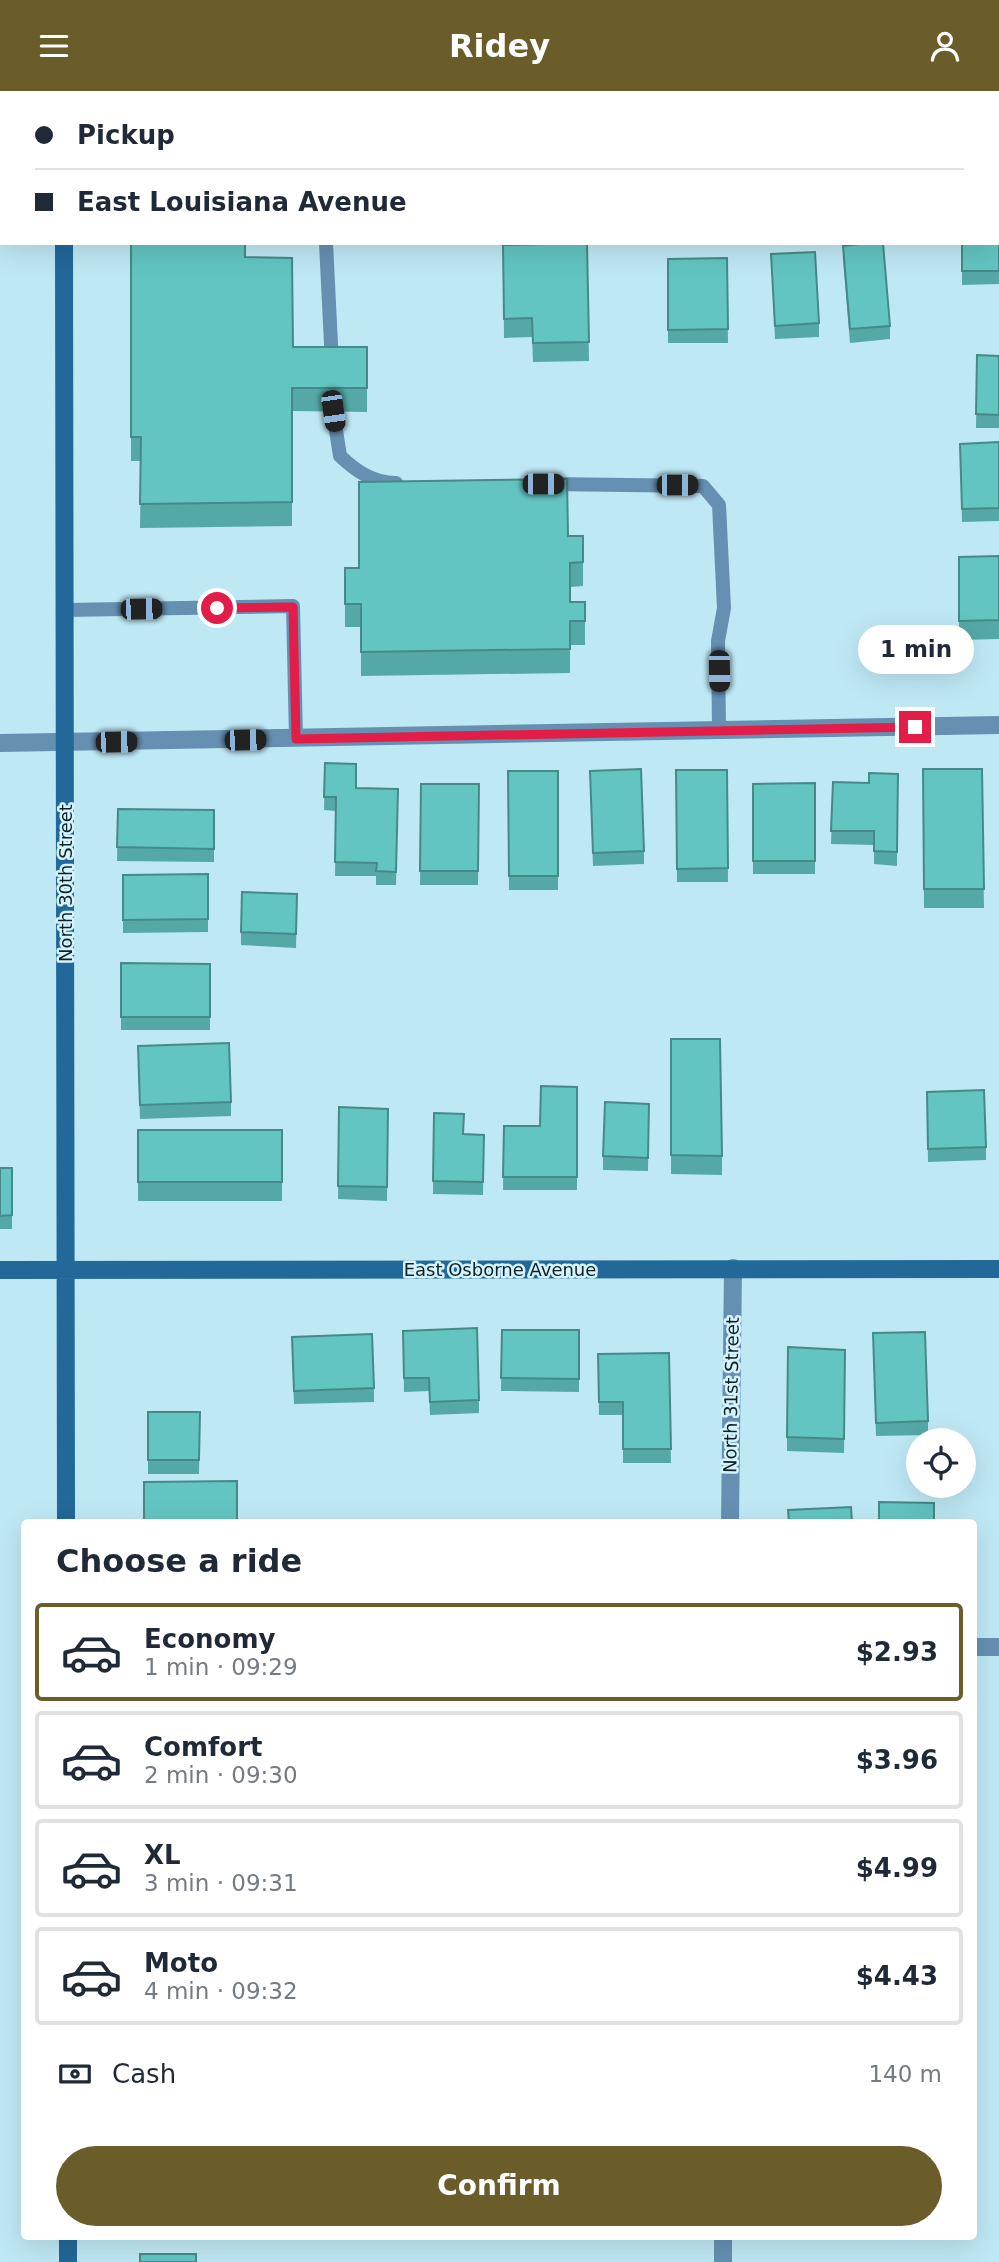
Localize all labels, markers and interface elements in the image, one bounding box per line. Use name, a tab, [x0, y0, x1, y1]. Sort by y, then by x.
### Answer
icon: menu	[35, 27, 73, 65]
text: Ridey	[449, 27, 550, 65]
icon: person	[926, 27, 964, 65]
text: Pickup	[77, 120, 175, 150]
text: East Louisiana Avenue	[77, 187, 407, 217]
car	[320, 389, 347, 433]
car	[523, 474, 565, 495]
car	[657, 475, 699, 496]
route start	[201, 592, 233, 624]
car	[120, 598, 163, 620]
callout: 1 min	[857, 625, 973, 675]
text: 1 min	[880, 636, 952, 662]
car	[709, 650, 730, 692]
route end	[899, 711, 931, 743]
car	[224, 729, 267, 751]
car	[95, 731, 138, 753]
street label: North 30th Street	[55, 804, 76, 962]
street label: East Osborne Avenue	[404, 1259, 596, 1280]
street label: North 31st Street	[719, 1317, 743, 1473]
map controls	[906, 1428, 976, 1498]
button: locate	[906, 1428, 976, 1498]
text: Choose a ride	[56, 1542, 302, 1580]
icon: car	[60, 1621, 123, 1684]
text: Economy	[144, 1624, 275, 1654]
text: $2.93	[856, 1637, 938, 1667]
text: 1 min · 09:29	[144, 1654, 298, 1680]
icon: car	[60, 1729, 123, 1792]
text: Comfort	[144, 1732, 262, 1762]
text: $3.96	[856, 1745, 938, 1775]
text: 2 min · 09:30	[144, 1762, 298, 1788]
icon: car	[60, 1837, 123, 1900]
text: XL	[144, 1840, 181, 1870]
text: $4.99	[856, 1853, 938, 1883]
text: 3 min · 09:31	[144, 1870, 298, 1896]
icon: car	[60, 1945, 123, 2008]
text: Moto	[144, 1948, 218, 1978]
text: $4.43	[856, 1961, 938, 1991]
text: 4 min · 09:32	[144, 1978, 298, 2004]
icon: cash	[56, 2055, 94, 2093]
text: Cash	[112, 2059, 176, 2089]
text: 140 m	[868, 2061, 942, 2087]
button: Confirm	[56, 2146, 942, 2226]

